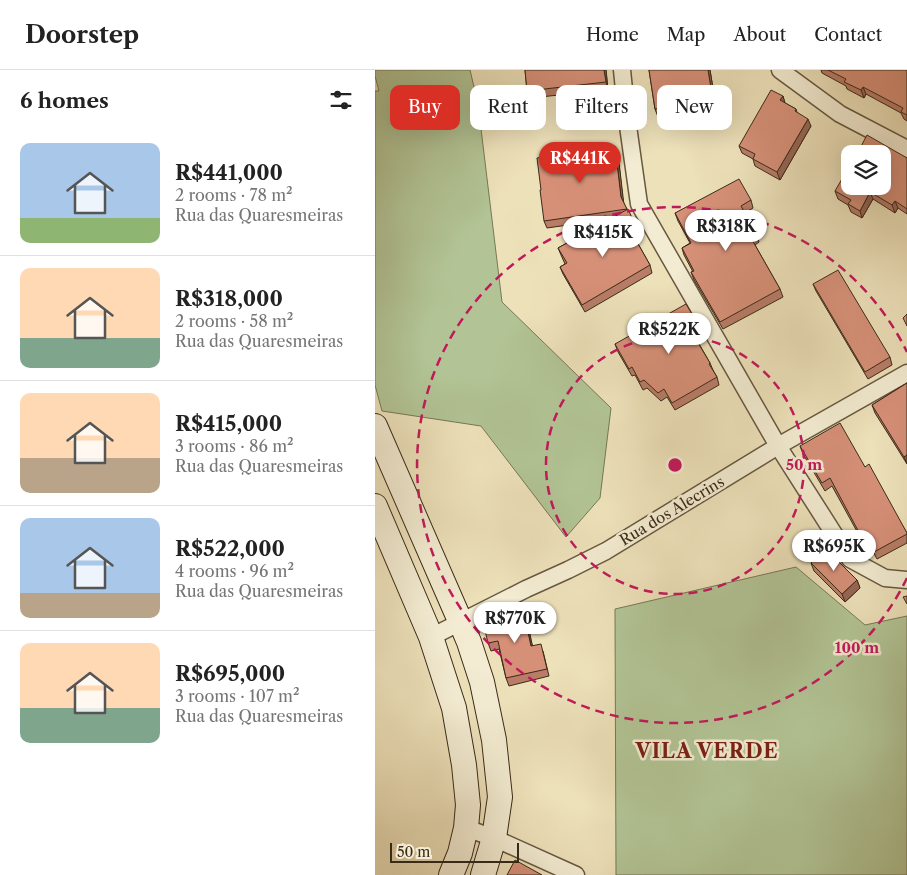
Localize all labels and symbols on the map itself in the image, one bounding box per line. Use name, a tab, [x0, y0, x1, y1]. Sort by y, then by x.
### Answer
pin: R$441K	[539, 142, 621, 184]
pin: R$318K	[685, 210, 767, 252]
pin: R$415K	[562, 216, 644, 258]
pin: R$522K	[628, 312, 710, 355]
text: 50 m	[786, 455, 822, 474]
centre of rings	[666, 456, 684, 474]
street label: Rua dos Alecrins	[616, 472, 728, 549]
pin: R$695K	[793, 530, 875, 572]
pin: R$770K	[474, 602, 556, 644]
text: 100 m	[835, 638, 879, 657]
district label: VILA VERDE	[634, 739, 779, 763]
scale bar	[390, 840, 519, 863]

